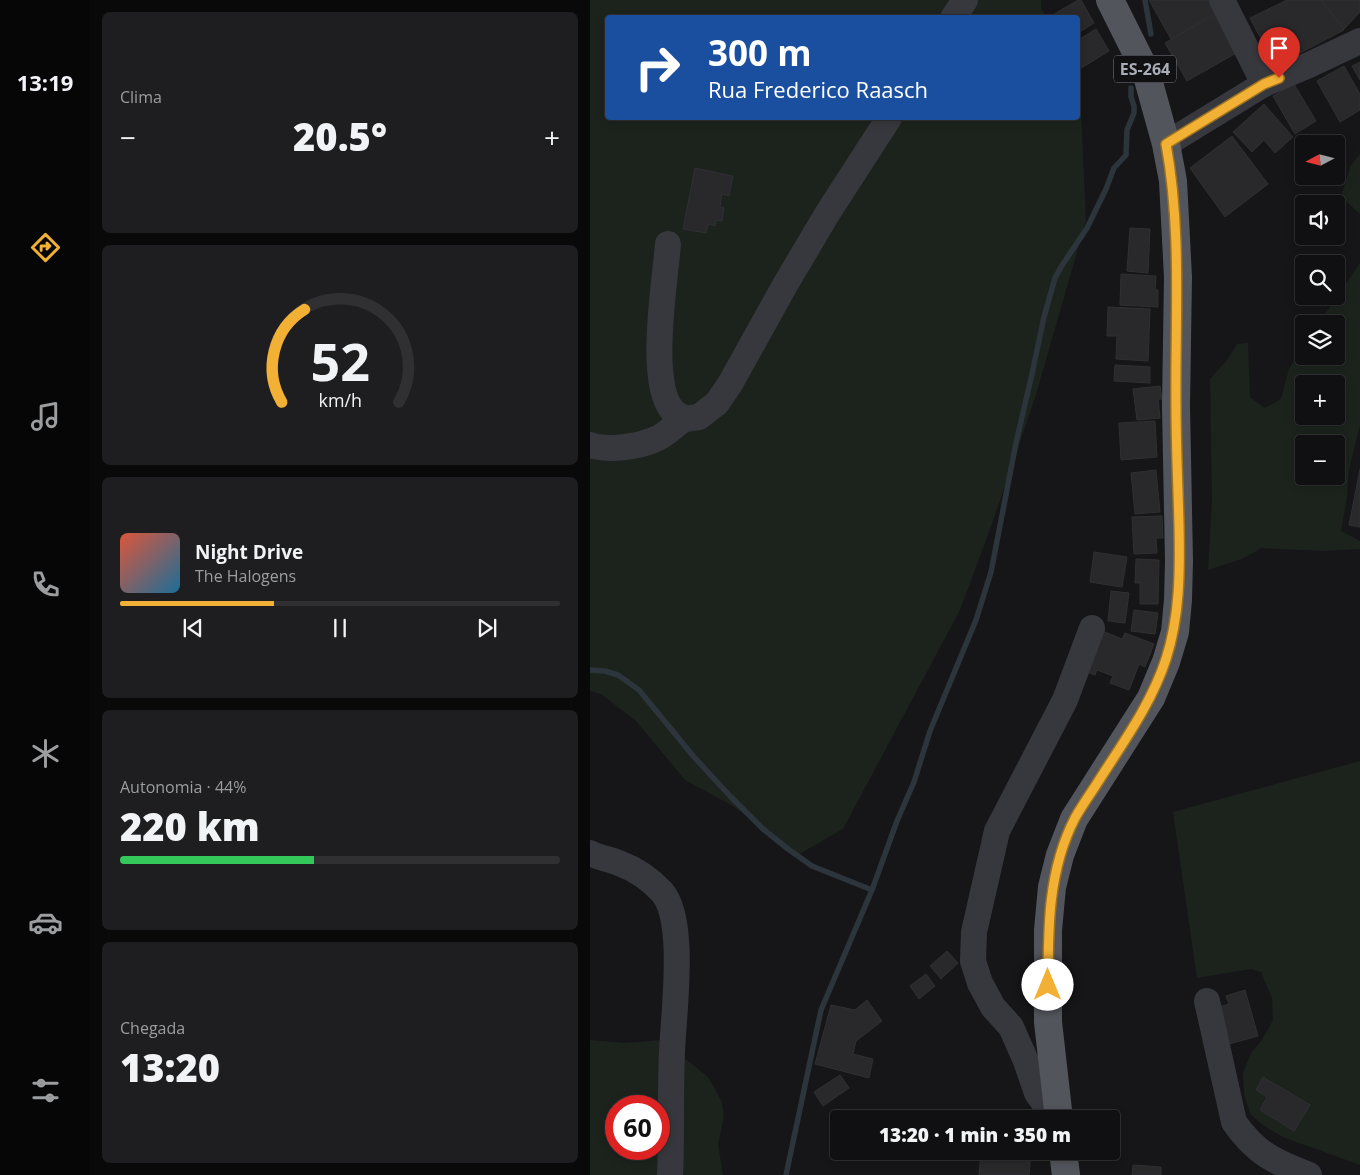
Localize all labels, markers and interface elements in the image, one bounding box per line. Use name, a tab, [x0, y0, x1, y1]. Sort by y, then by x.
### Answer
pin	[1258, 27, 1300, 78]
text: 300 m	[708, 29, 812, 76]
icon: arrive	[1265, 34, 1293, 62]
icon: right	[625, 35, 690, 100]
road number: ES-264	[1114, 56, 1176, 82]
text: 13:19	[17, 67, 73, 97]
text: Rua Frederico Raasch	[708, 74, 928, 104]
text: Clima	[120, 86, 162, 108]
text: 20.5°	[293, 110, 387, 162]
text: −	[120, 118, 136, 156]
text: +	[544, 118, 560, 156]
north arrow	[1295, 135, 1345, 185]
map controls	[1295, 135, 1345, 485]
button: sound	[1295, 195, 1345, 245]
icon: directions	[28, 230, 63, 265]
button: search	[1295, 255, 1345, 305]
button: layers	[1295, 315, 1345, 365]
text: 52	[310, 325, 370, 396]
button: +	[1295, 375, 1345, 425]
text: km/h	[318, 388, 362, 412]
icon: music	[28, 399, 63, 434]
button: −	[1295, 435, 1345, 485]
text: Night Drive	[195, 539, 303, 565]
text: The Halogens	[195, 565, 296, 587]
icon: phone	[28, 567, 63, 602]
icon: previous	[179, 614, 207, 642]
icon: pause	[326, 614, 354, 642]
icon: next	[473, 614, 501, 642]
icon: climate	[28, 736, 63, 771]
text: Autonomia · 44%	[120, 776, 246, 798]
text: 220 km	[120, 800, 260, 852]
icon: car	[28, 905, 63, 940]
position arrow	[1021, 958, 1073, 1010]
text: Chegada	[120, 1017, 185, 1039]
text: 13:20	[120, 1041, 220, 1093]
icon: filters	[28, 1073, 63, 1108]
speed limit sign: 60	[605, 1095, 670, 1160]
text: 13:20 · 1 min · 350 m	[879, 1122, 1071, 1148]

